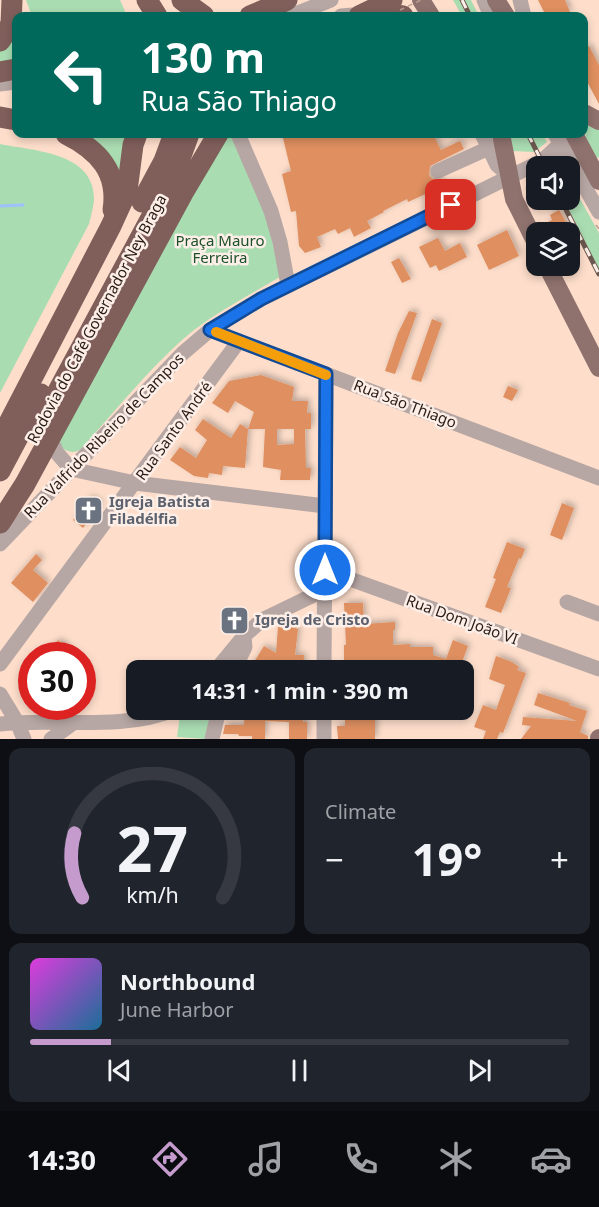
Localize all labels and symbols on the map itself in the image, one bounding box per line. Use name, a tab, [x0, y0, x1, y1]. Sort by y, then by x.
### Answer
pin	[425, 179, 476, 230]
street label: Rodovia do Café Governador Ney Braga	[22, 191, 170, 446]
park label: Praça Mauro Ferreira	[175, 230, 265, 267]
street label: Rua Valfrido Ribeiro de Campos	[19, 349, 188, 522]
street label: Rua São Thiago	[351, 374, 460, 432]
street label: Rua Santo André	[131, 377, 216, 484]
place label: Igreja Batista Filadélfia	[109, 491, 210, 528]
church icon: Igreja Batista Filadélfia	[72, 495, 104, 527]
position arrow	[293, 538, 357, 602]
street label: Rua Dom João VI	[404, 590, 521, 649]
church icon: Igreja de Cristo	[218, 604, 250, 636]
place label: Igreja de Cristo	[255, 609, 370, 629]
speed limit sign: 30	[18, 642, 96, 720]

